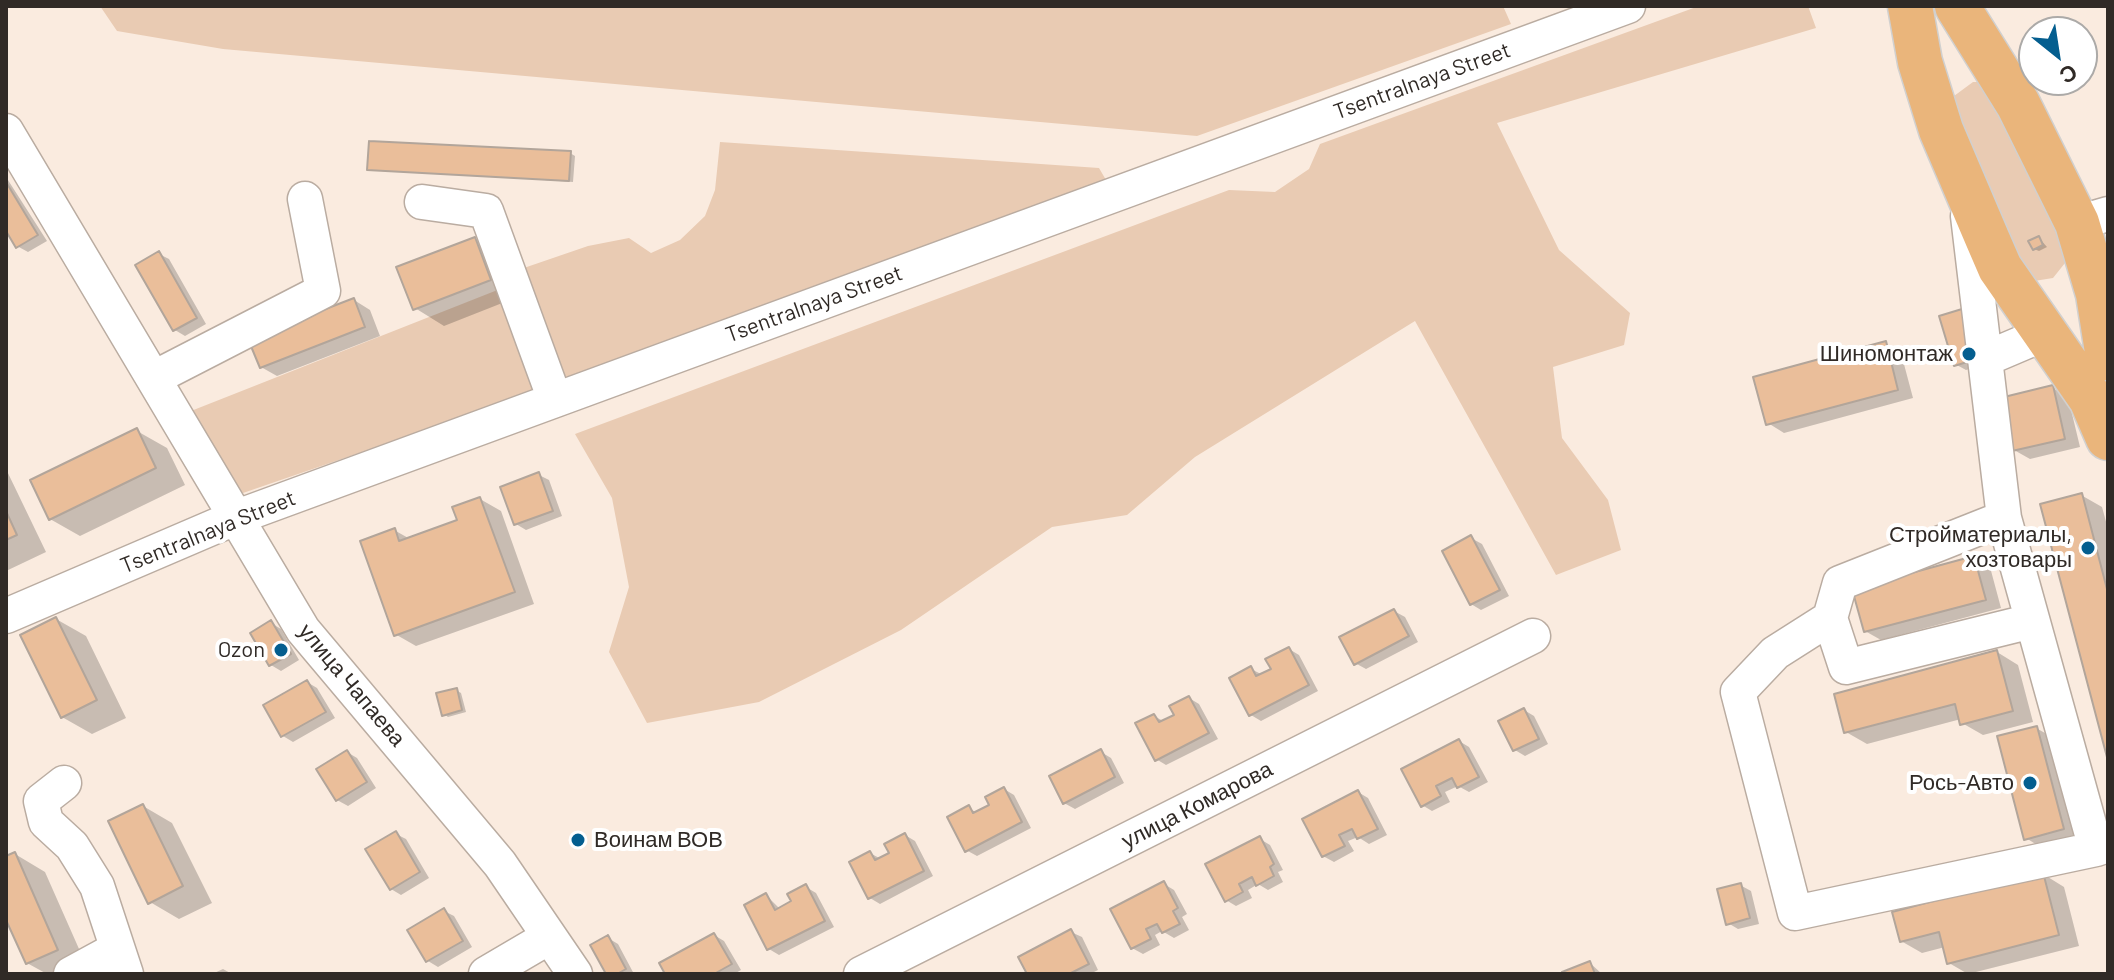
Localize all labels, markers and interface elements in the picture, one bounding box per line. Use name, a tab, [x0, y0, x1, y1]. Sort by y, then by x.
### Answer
north arrow	[2018, 16, 2098, 96]
street label: Tsentralnaya Street	[1330, 37, 1514, 125]
text: С	[2056, 60, 2082, 90]
street label: Tsentralnaya Street	[722, 260, 906, 348]
place label: Шиномонтаж	[1820, 341, 1953, 367]
marker: Шиномонтаж	[1960, 345, 1978, 363]
street label: Tsentralnaya Street	[117, 485, 299, 579]
place label: Стройматериалы, хозтовары	[1889, 522, 2072, 574]
marker: Стройматериалы, хозтовары	[2079, 539, 2097, 557]
street label: улица Чапаева	[293, 618, 411, 752]
place label: Ozon	[218, 637, 265, 663]
marker: Ozon	[272, 641, 290, 659]
street label: улица Комарова	[1117, 756, 1277, 854]
place label: Рось-Авто	[1909, 770, 2014, 796]
marker: Рось-Авто	[2021, 774, 2039, 792]
place label: Воинам ВОВ	[594, 827, 723, 853]
marker: Воинам ВОВ	[569, 831, 587, 849]

